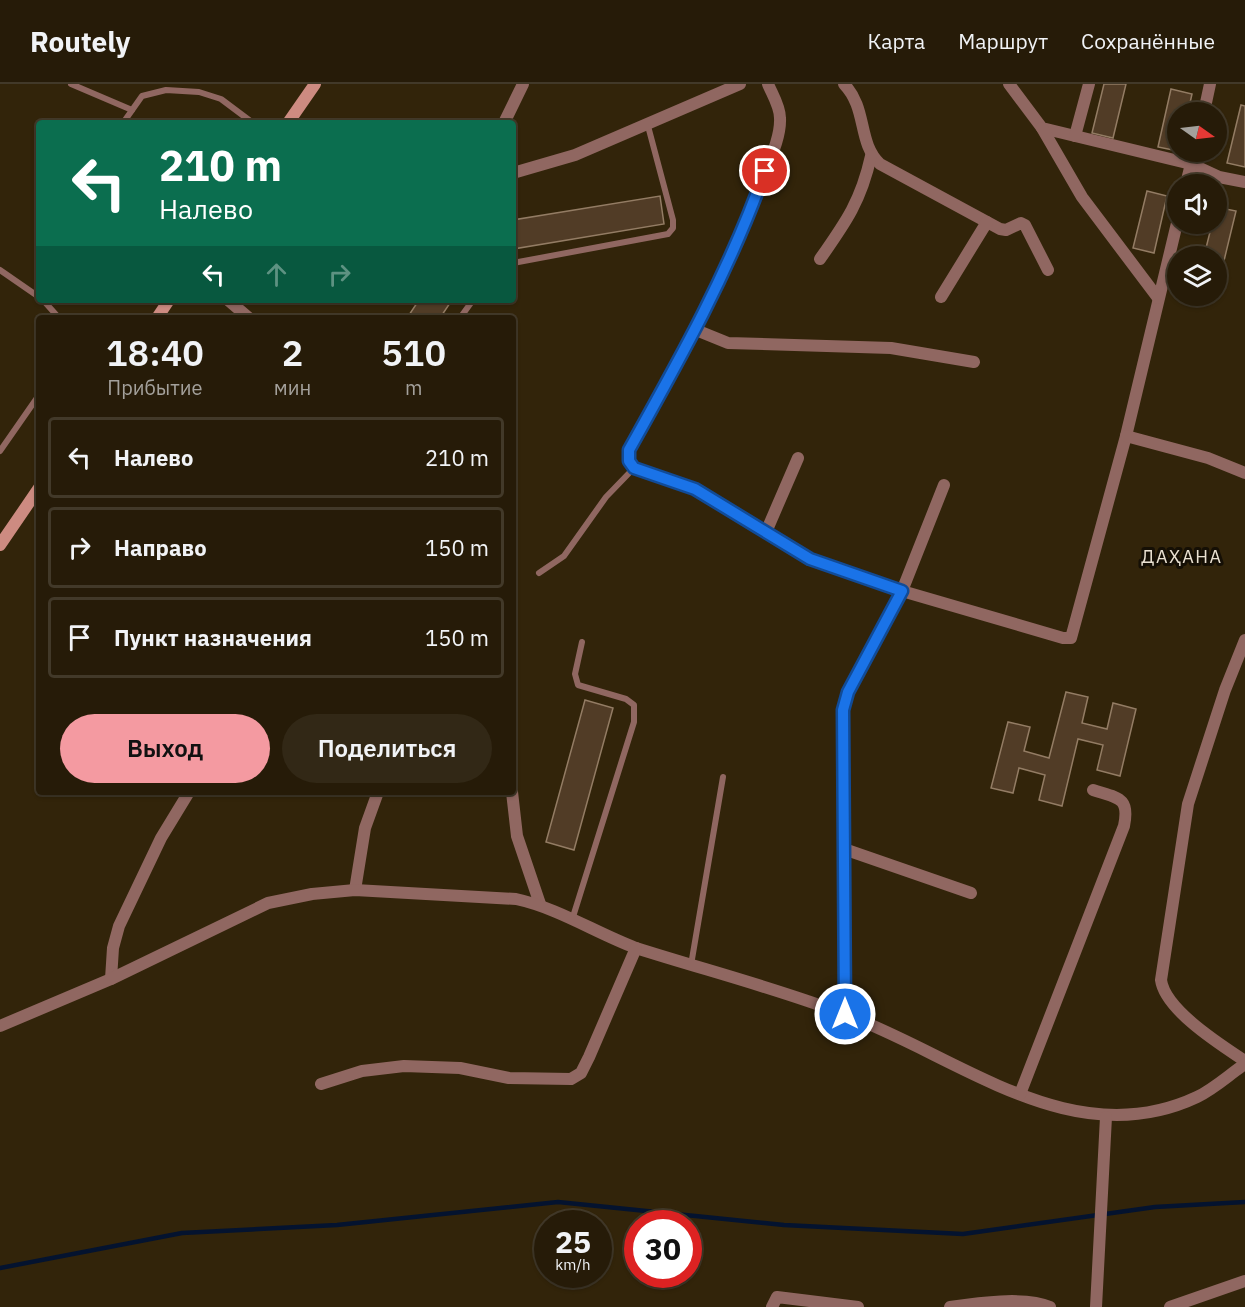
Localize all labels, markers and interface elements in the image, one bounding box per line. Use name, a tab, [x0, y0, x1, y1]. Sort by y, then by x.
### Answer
text: Routely	[30, 23, 131, 60]
text: Карта	[867, 27, 925, 55]
text: Маршрут	[958, 27, 1048, 55]
text: Сохранённые	[1081, 27, 1215, 55]
north arrow	[1167, 102, 1227, 162]
map controls	[1167, 102, 1227, 306]
text: 210 m	[159, 138, 282, 193]
icon: left	[60, 144, 138, 222]
pin	[739, 145, 790, 196]
icon: arrive	[748, 154, 781, 187]
button: sound	[1167, 174, 1227, 234]
text: Налево	[159, 191, 253, 226]
button: layers	[1167, 246, 1227, 306]
icon: left	[197, 258, 230, 291]
icon: ahead	[260, 258, 293, 291]
icon: right	[323, 258, 356, 291]
text: 18:40	[106, 329, 204, 376]
text: 2	[282, 329, 303, 376]
text: 510	[381, 329, 446, 376]
text: Прибытие	[107, 374, 202, 401]
text: мин	[274, 374, 311, 401]
text: m	[405, 374, 422, 401]
icon: left	[63, 441, 96, 474]
text: Налево	[114, 443, 193, 472]
text: 210 m	[425, 443, 489, 472]
icon: right	[63, 531, 96, 564]
text: Направо	[114, 533, 207, 562]
text: 150 m	[425, 533, 489, 562]
district label: ДАҲАНА	[1141, 545, 1223, 568]
icon: arrive	[63, 621, 96, 654]
text: Пункт назначения	[114, 623, 312, 652]
text: 150 m	[425, 623, 489, 652]
button: Выход	[60, 714, 270, 783]
button: Поделиться	[282, 714, 492, 783]
position arrow	[813, 982, 877, 1046]
speed limit sign: 30	[624, 1210, 702, 1288]
text: 25	[555, 1222, 591, 1261]
text: km/h	[555, 1255, 591, 1274]

